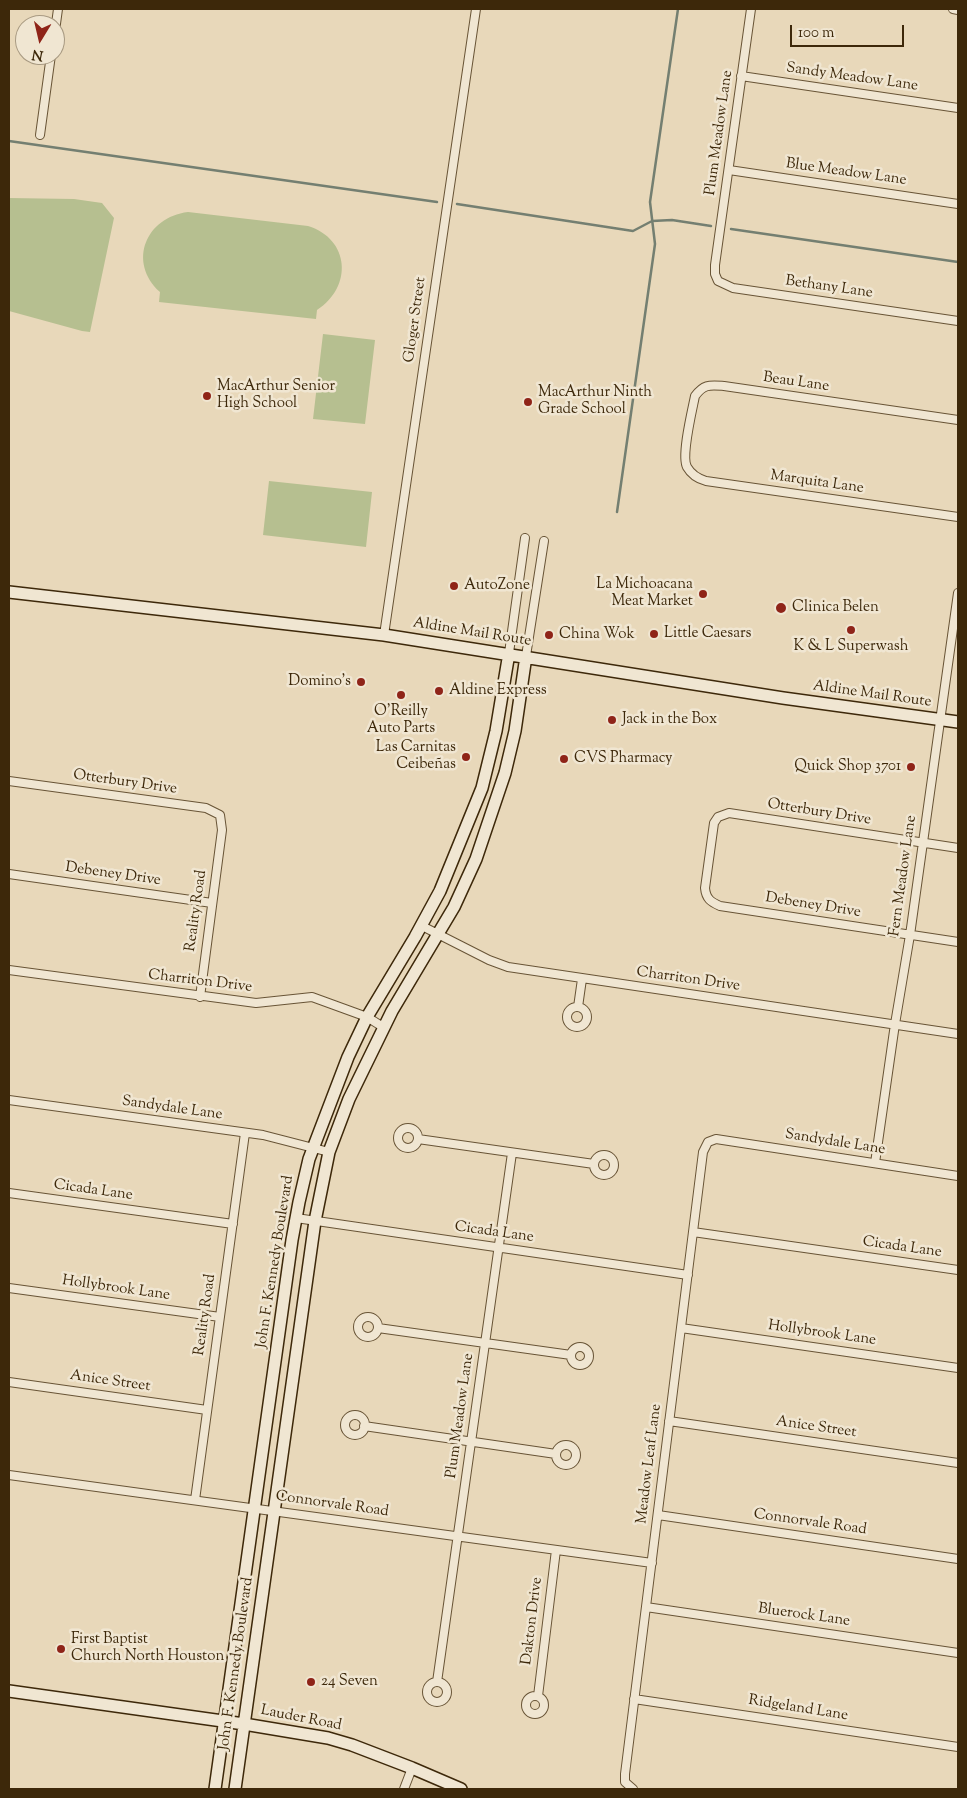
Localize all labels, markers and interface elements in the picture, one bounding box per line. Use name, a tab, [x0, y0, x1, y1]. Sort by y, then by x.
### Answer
north arrow	[15, 15, 65, 65]
scale bar	[792, 15, 906, 47]
text: 100 m	[798, 23, 834, 44]
text: N	[31, 43, 45, 65]
street label: Sandy Meadow Lane	[785, 60, 919, 96]
street label: Plum Meadow Lane	[702, 69, 738, 197]
street label: Blue Meadow Lane	[785, 156, 907, 190]
street label: Bethany Lane	[784, 273, 874, 303]
street label: Gloger Street	[401, 276, 431, 364]
street label: Beau Lane	[762, 369, 830, 397]
place label: MacArthur Senior High School	[217, 378, 335, 413]
place label: MacArthur Ninth Grade School	[538, 384, 652, 419]
marker: MacArthur Senior High School	[201, 390, 213, 402]
marker: MacArthur Ninth Grade School	[522, 396, 534, 408]
street label: Marquita Lane	[769, 468, 865, 498]
place label: La Michoacana Meat Market	[596, 576, 693, 611]
place label: AutoZone	[464, 577, 530, 595]
marker: AutoZone	[448, 580, 460, 592]
marker: La Michoacana Meat Market	[697, 588, 709, 600]
place label: Clinica Belen	[792, 599, 879, 617]
marker: Clinica Belen	[774, 601, 788, 615]
street label: Aldine Mail Route	[412, 615, 532, 651]
marker: K & L Superwash	[845, 624, 857, 636]
place label: Little Caesars	[664, 625, 751, 643]
place label: China Wok	[559, 626, 635, 644]
marker: Little Caesars	[648, 628, 660, 640]
marker: China Wok	[543, 629, 555, 641]
place label: K & L Superwash	[793, 638, 909, 656]
place label: Domino's	[288, 673, 351, 691]
marker: Domino's	[355, 676, 367, 688]
street label: Aldine Mail Route	[812, 678, 932, 712]
place label: Aldine Express	[449, 682, 547, 700]
marker: Aldine Express	[433, 685, 445, 697]
marker: O'Reilly Auto Parts	[395, 689, 407, 701]
place label: O'Reilly Auto Parts	[367, 703, 435, 738]
place label: Jack in the Box	[622, 711, 717, 729]
marker: Jack in the Box	[606, 714, 618, 726]
place label: Las Carnitas Ceibeñas	[376, 739, 456, 774]
place label: CVS Pharmacy	[574, 750, 672, 768]
marker: Las Carnitas Ceibeñas	[460, 751, 472, 763]
marker: CVS Pharmacy	[558, 753, 570, 765]
place label: Quick Shop 3701	[794, 758, 901, 776]
marker: Quick Shop 3701	[905, 761, 917, 773]
street label: Otterbury Drive	[72, 767, 178, 799]
street label: Otterbury Drive	[766, 796, 872, 830]
street label: Fern Meadow Lane	[887, 814, 921, 938]
street label: Debeney Drive	[64, 859, 162, 891]
street label: Reality Road	[182, 869, 212, 953]
street label: Debeney Drive	[764, 890, 862, 922]
street label: Charriton Drive	[635, 964, 741, 996]
street label: Charriton Drive	[147, 967, 253, 997]
street label: Sandydale Lane	[121, 1093, 223, 1125]
street label: Sandydale Lane	[784, 1126, 886, 1160]
street label: John F. Kennedy Boulevard	[253, 1174, 299, 1350]
street label: Cicada Lane	[52, 1177, 134, 1205]
street label: Cicada Lane	[453, 1219, 535, 1247]
street label: Cicada Lane	[861, 1234, 943, 1262]
street label: Hollybrook Lane	[61, 1273, 171, 1305]
street label: Reality Road	[191, 1273, 221, 1357]
street label: Hollybrook Lane	[767, 1318, 877, 1350]
street label: Plum Meadow Lane	[443, 1352, 479, 1480]
street label: Anice Street	[69, 1367, 151, 1397]
street label: Meadow Leaf Lane	[634, 1403, 666, 1525]
street label: Anice Street	[775, 1413, 857, 1443]
street label: Connorvale Road	[274, 1488, 390, 1522]
street label: Connorvale Road	[752, 1506, 868, 1540]
street label: John F. Kennedy Boulevard	[216, 1576, 258, 1752]
street label: Dakton Drive	[519, 1576, 547, 1666]
street label: Bluerock Lane	[757, 1601, 851, 1631]
place label: First Baptist Church North Houston	[71, 1631, 224, 1666]
marker: First Baptist Church North Houston	[55, 1643, 67, 1655]
place label: 24 Seven	[321, 1673, 378, 1691]
marker: 24 Seven	[305, 1676, 317, 1688]
street label: Ridgeland Lane	[747, 1692, 849, 1726]
street label: Lauder Road	[259, 1702, 343, 1736]

